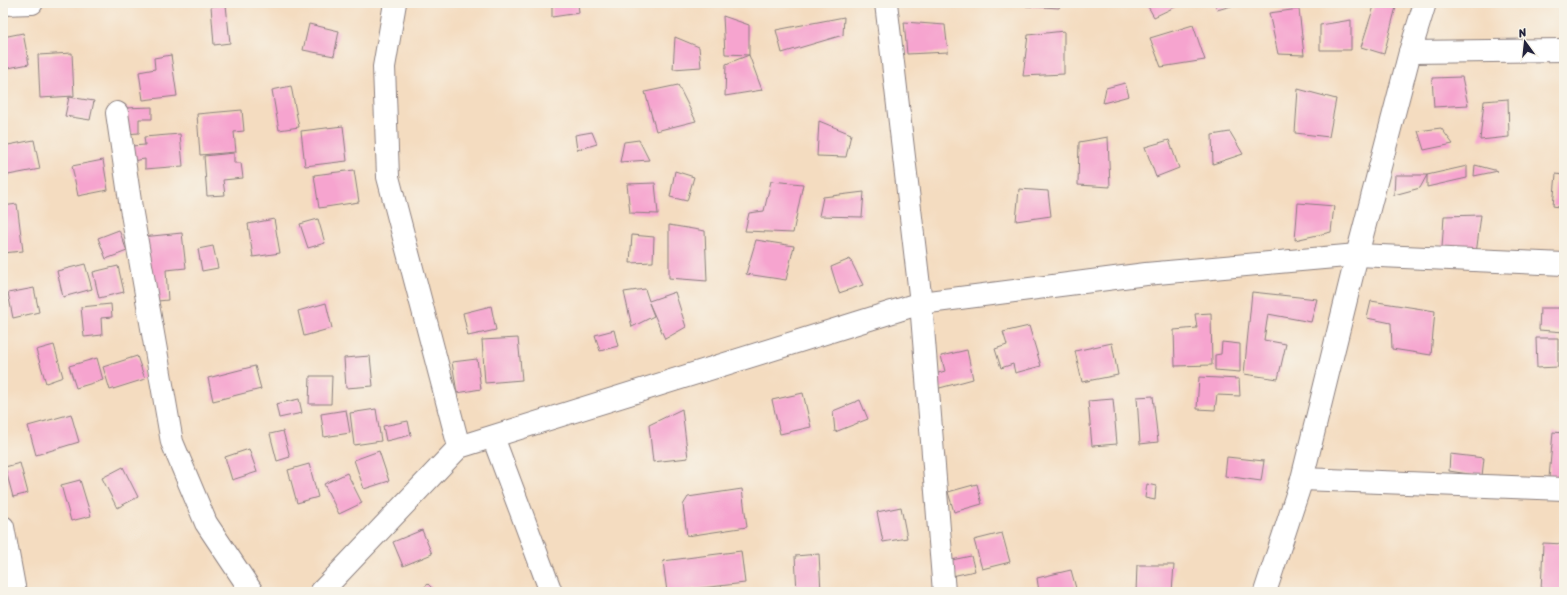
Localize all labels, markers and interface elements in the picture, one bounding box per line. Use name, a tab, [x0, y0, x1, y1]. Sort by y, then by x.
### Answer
north arrow	[1505, 22, 1545, 62]
text: N	[1515, 23, 1529, 43]

